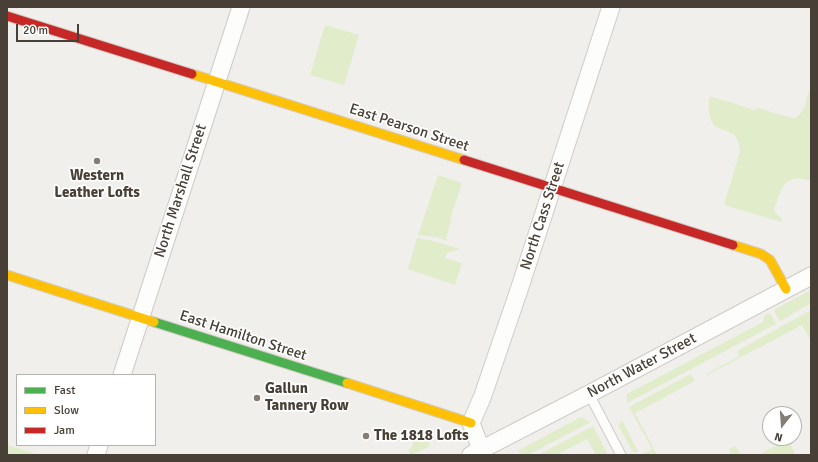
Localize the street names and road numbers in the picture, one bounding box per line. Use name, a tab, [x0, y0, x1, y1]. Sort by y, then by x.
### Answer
street label: East Pearson Street	[347, 100, 471, 156]
street label: North Marshall Street	[151, 122, 211, 260]
street label: North Cass Street	[517, 160, 569, 272]
street label: East Hamilton Street	[177, 307, 309, 365]
street label: North Water Street	[584, 330, 700, 402]

